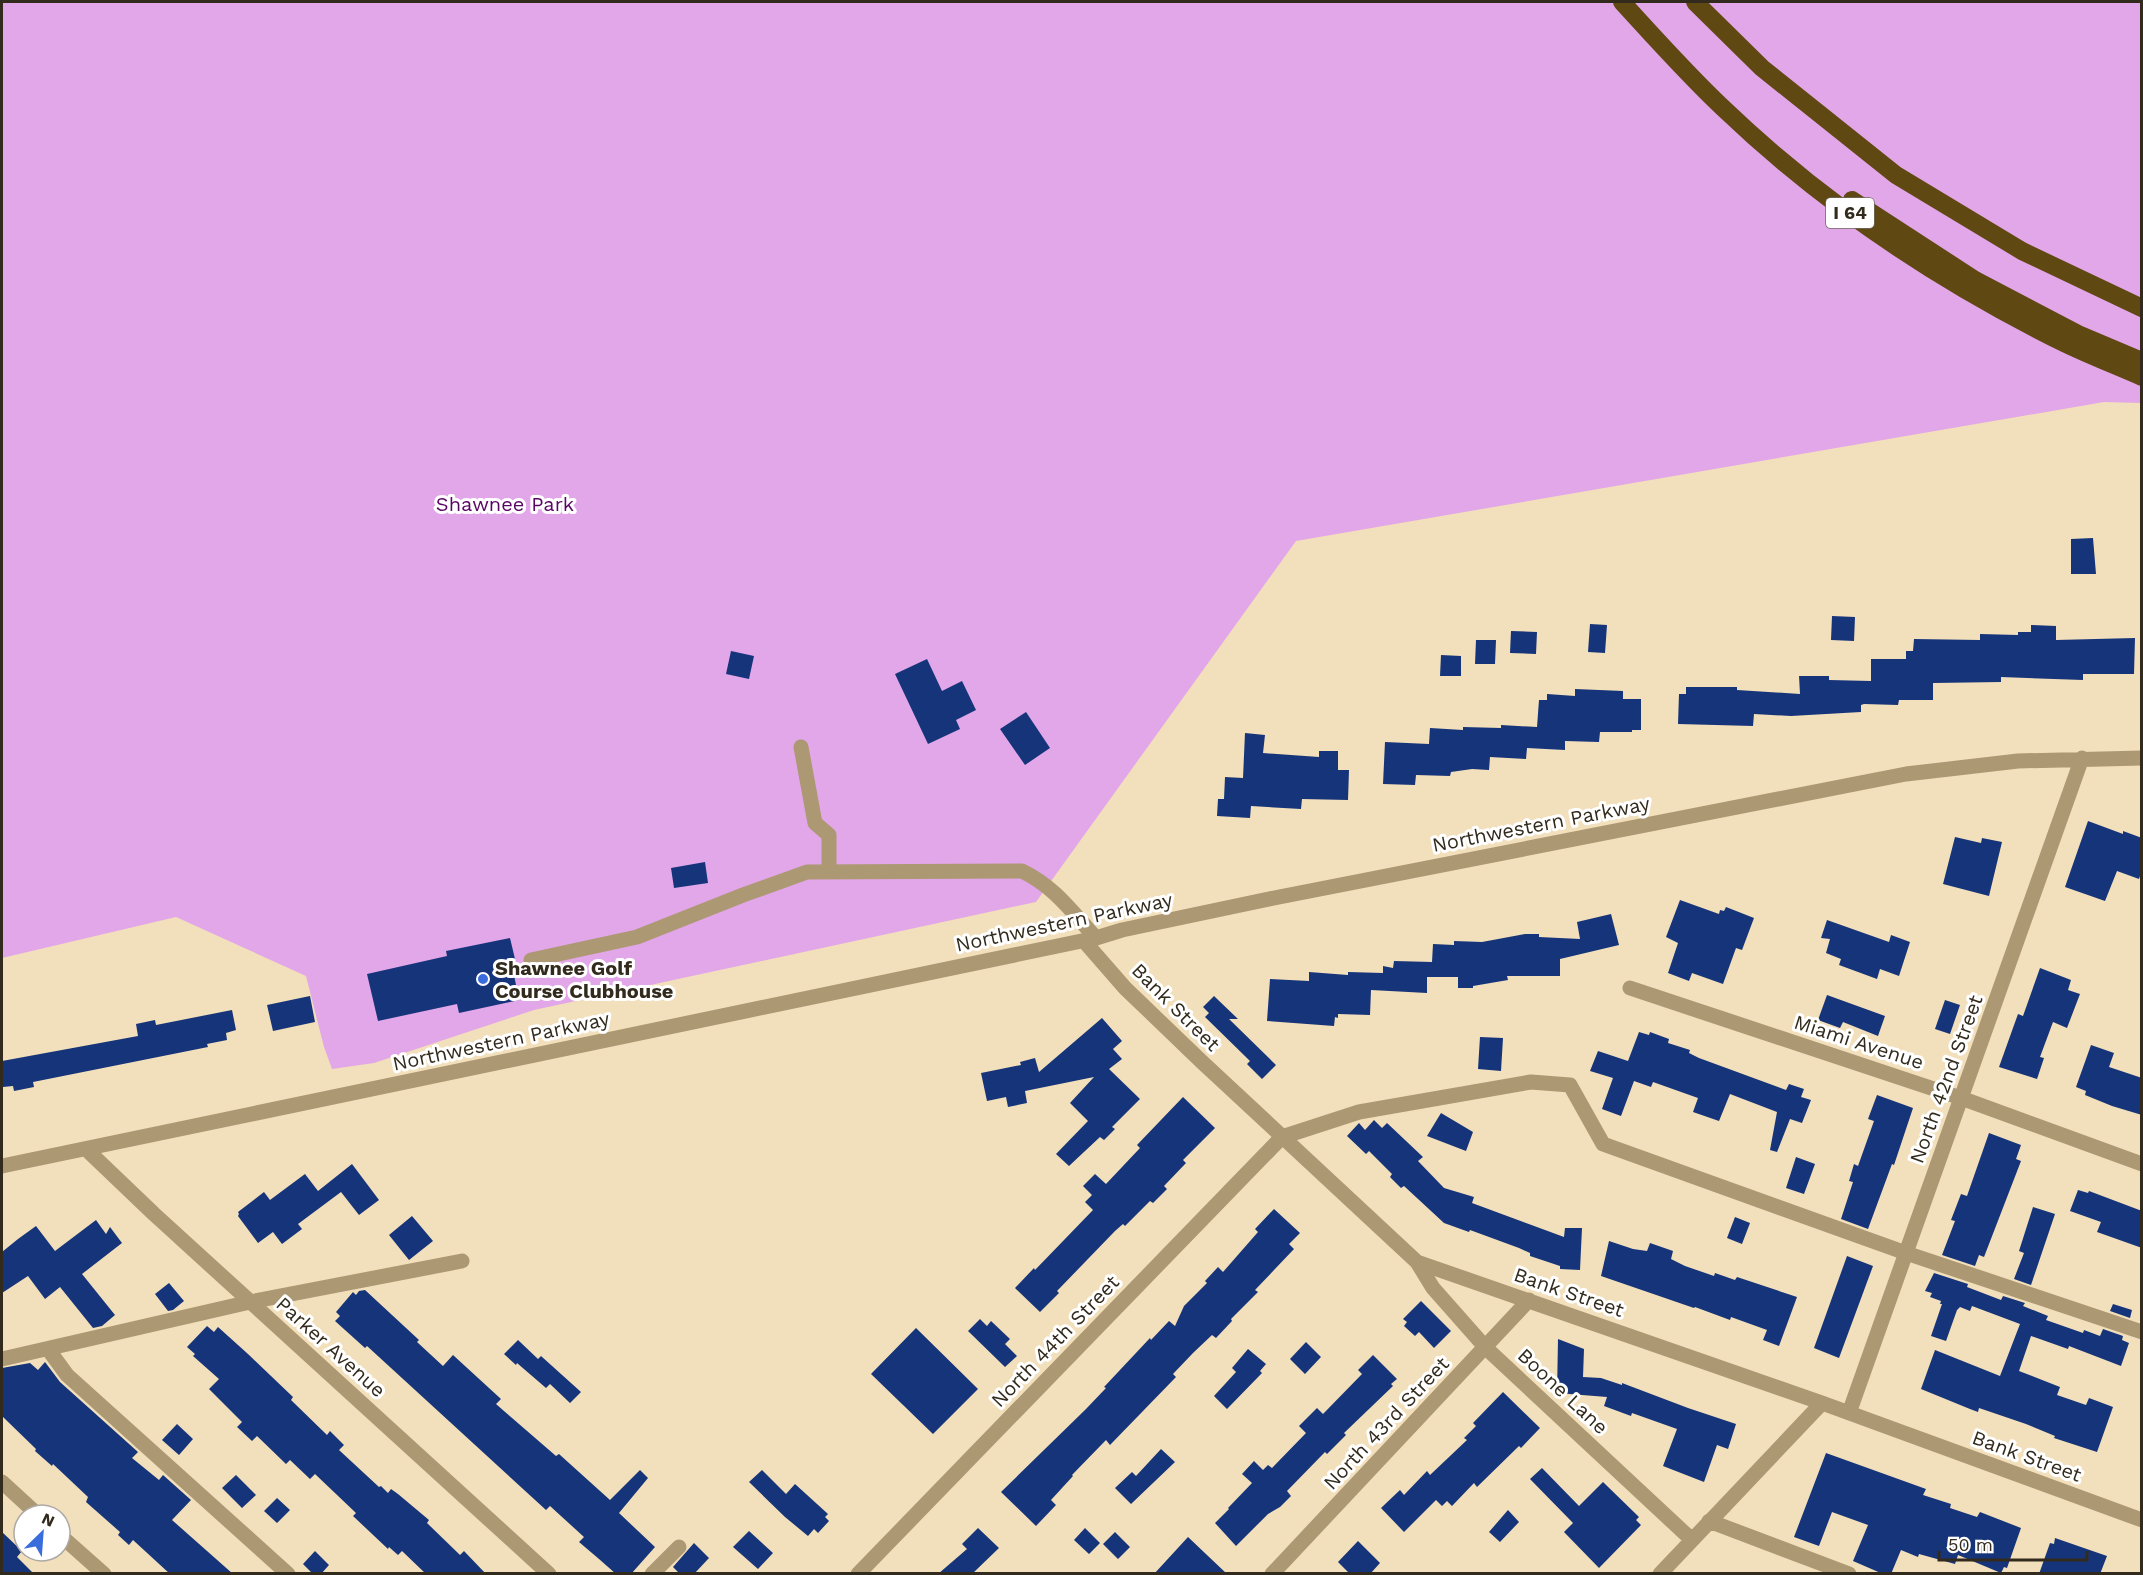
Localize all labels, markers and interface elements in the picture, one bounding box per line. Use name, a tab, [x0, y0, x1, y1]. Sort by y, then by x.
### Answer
road number: I 64	[1826, 198, 1874, 228]
park label: Shawnee Park	[436, 492, 574, 516]
street label: Northwestern Parkway	[1430, 791, 1652, 857]
street label: Northwestern Parkway	[953, 887, 1175, 957]
place label: Shawnee Golf Course Clubhouse	[495, 956, 673, 1003]
street label: Bank Street	[1127, 958, 1225, 1056]
marker: Shawnee Golf Course Clubhouse	[476, 972, 490, 986]
street label: North 42nd Street	[1904, 991, 1988, 1166]
street label: Northwestern Parkway	[390, 1006, 612, 1076]
street label: Miami Avenue	[1791, 1010, 1927, 1074]
street label: Bank Street	[1511, 1262, 1628, 1322]
street label: North 44th Street	[986, 1270, 1124, 1412]
street label: Parker Avenue	[271, 1292, 391, 1402]
street label: Boone Lane	[1513, 1343, 1613, 1439]
street label: North 43rd Street	[1318, 1351, 1454, 1494]
street label: Bank Street	[1969, 1425, 2086, 1487]
north arrow	[12, 1503, 72, 1563]
text: N	[39, 1509, 58, 1531]
scale bar	[1939, 1524, 2088, 1562]
text: 50 m	[1948, 1534, 1993, 1555]

